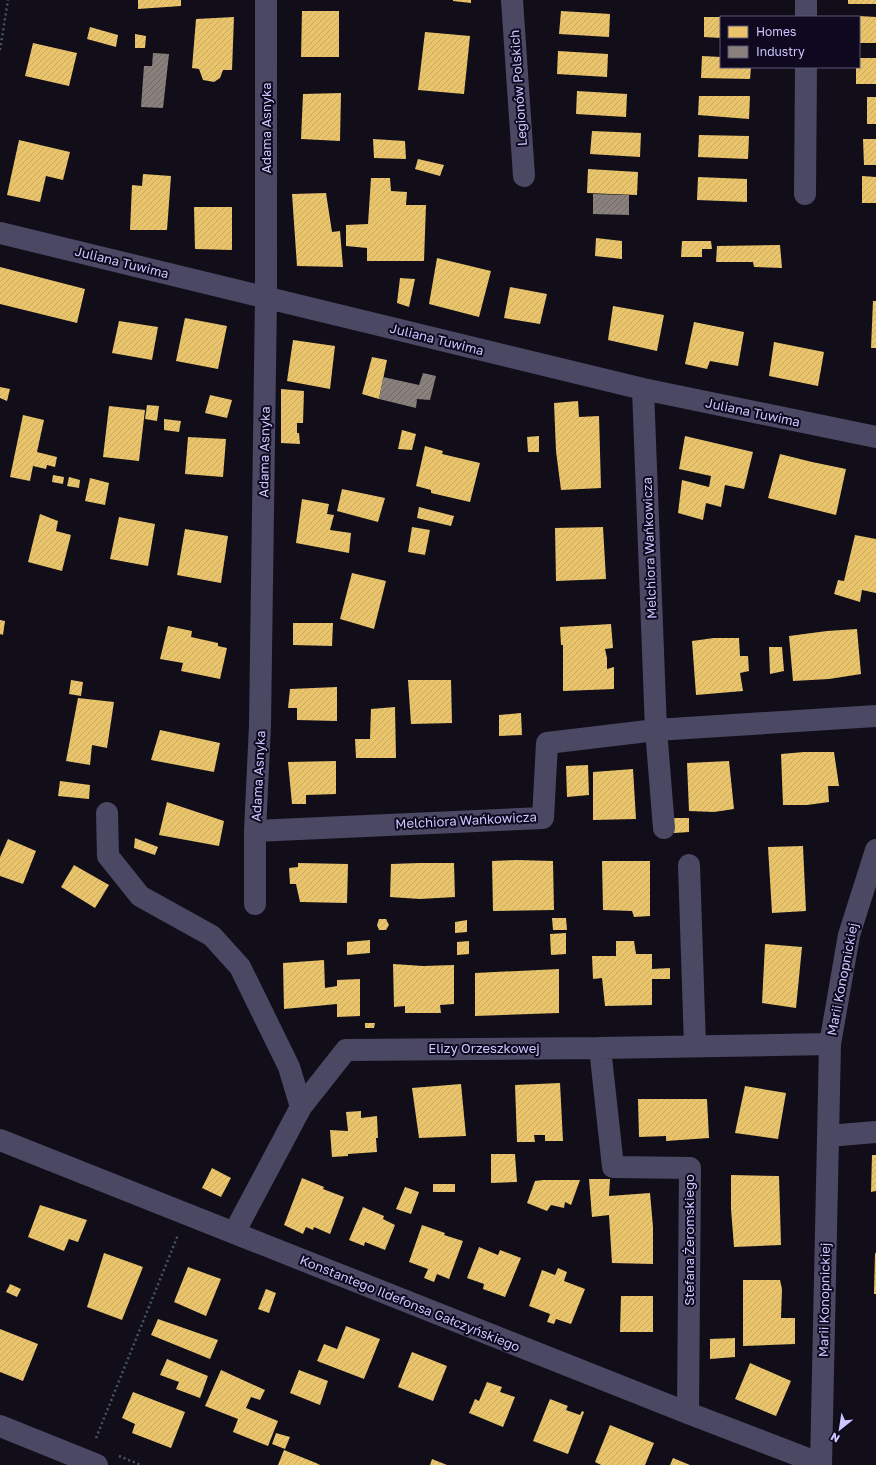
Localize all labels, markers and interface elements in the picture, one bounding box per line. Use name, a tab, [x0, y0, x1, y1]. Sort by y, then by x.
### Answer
legend	[720, 16, 860, 68]
text: Homes	[756, 24, 796, 39]
street label: Legionów Polskich	[506, 29, 530, 147]
text: Industry	[756, 44, 805, 59]
street label: Adama Asnyka	[258, 82, 274, 174]
street label: Juliana Tuwima	[73, 243, 171, 281]
street label: Juliana Tuwima	[388, 320, 486, 358]
street label: Juliana Tuwima	[704, 394, 802, 430]
street label: Adama Asnyka	[255, 406, 273, 498]
street label: Melchiora Wańkowicza	[639, 477, 659, 619]
street label: Adama Asnyka	[248, 730, 268, 822]
street label: Melchiora Wańkowicza	[395, 808, 537, 832]
street label: Marii Konopnickiej	[823, 921, 861, 1037]
street label: Elizy Orzeszkowej	[428, 1040, 540, 1056]
street label: Stefana Żeromskiego	[681, 1174, 697, 1306]
street label: Marii Konopnickiej	[815, 1243, 833, 1357]
street label: Konstantego Ildefonsa Gałczyńskiego	[298, 1251, 523, 1355]
north arrow	[820, 1409, 860, 1449]
text: N	[828, 1430, 842, 1446]

